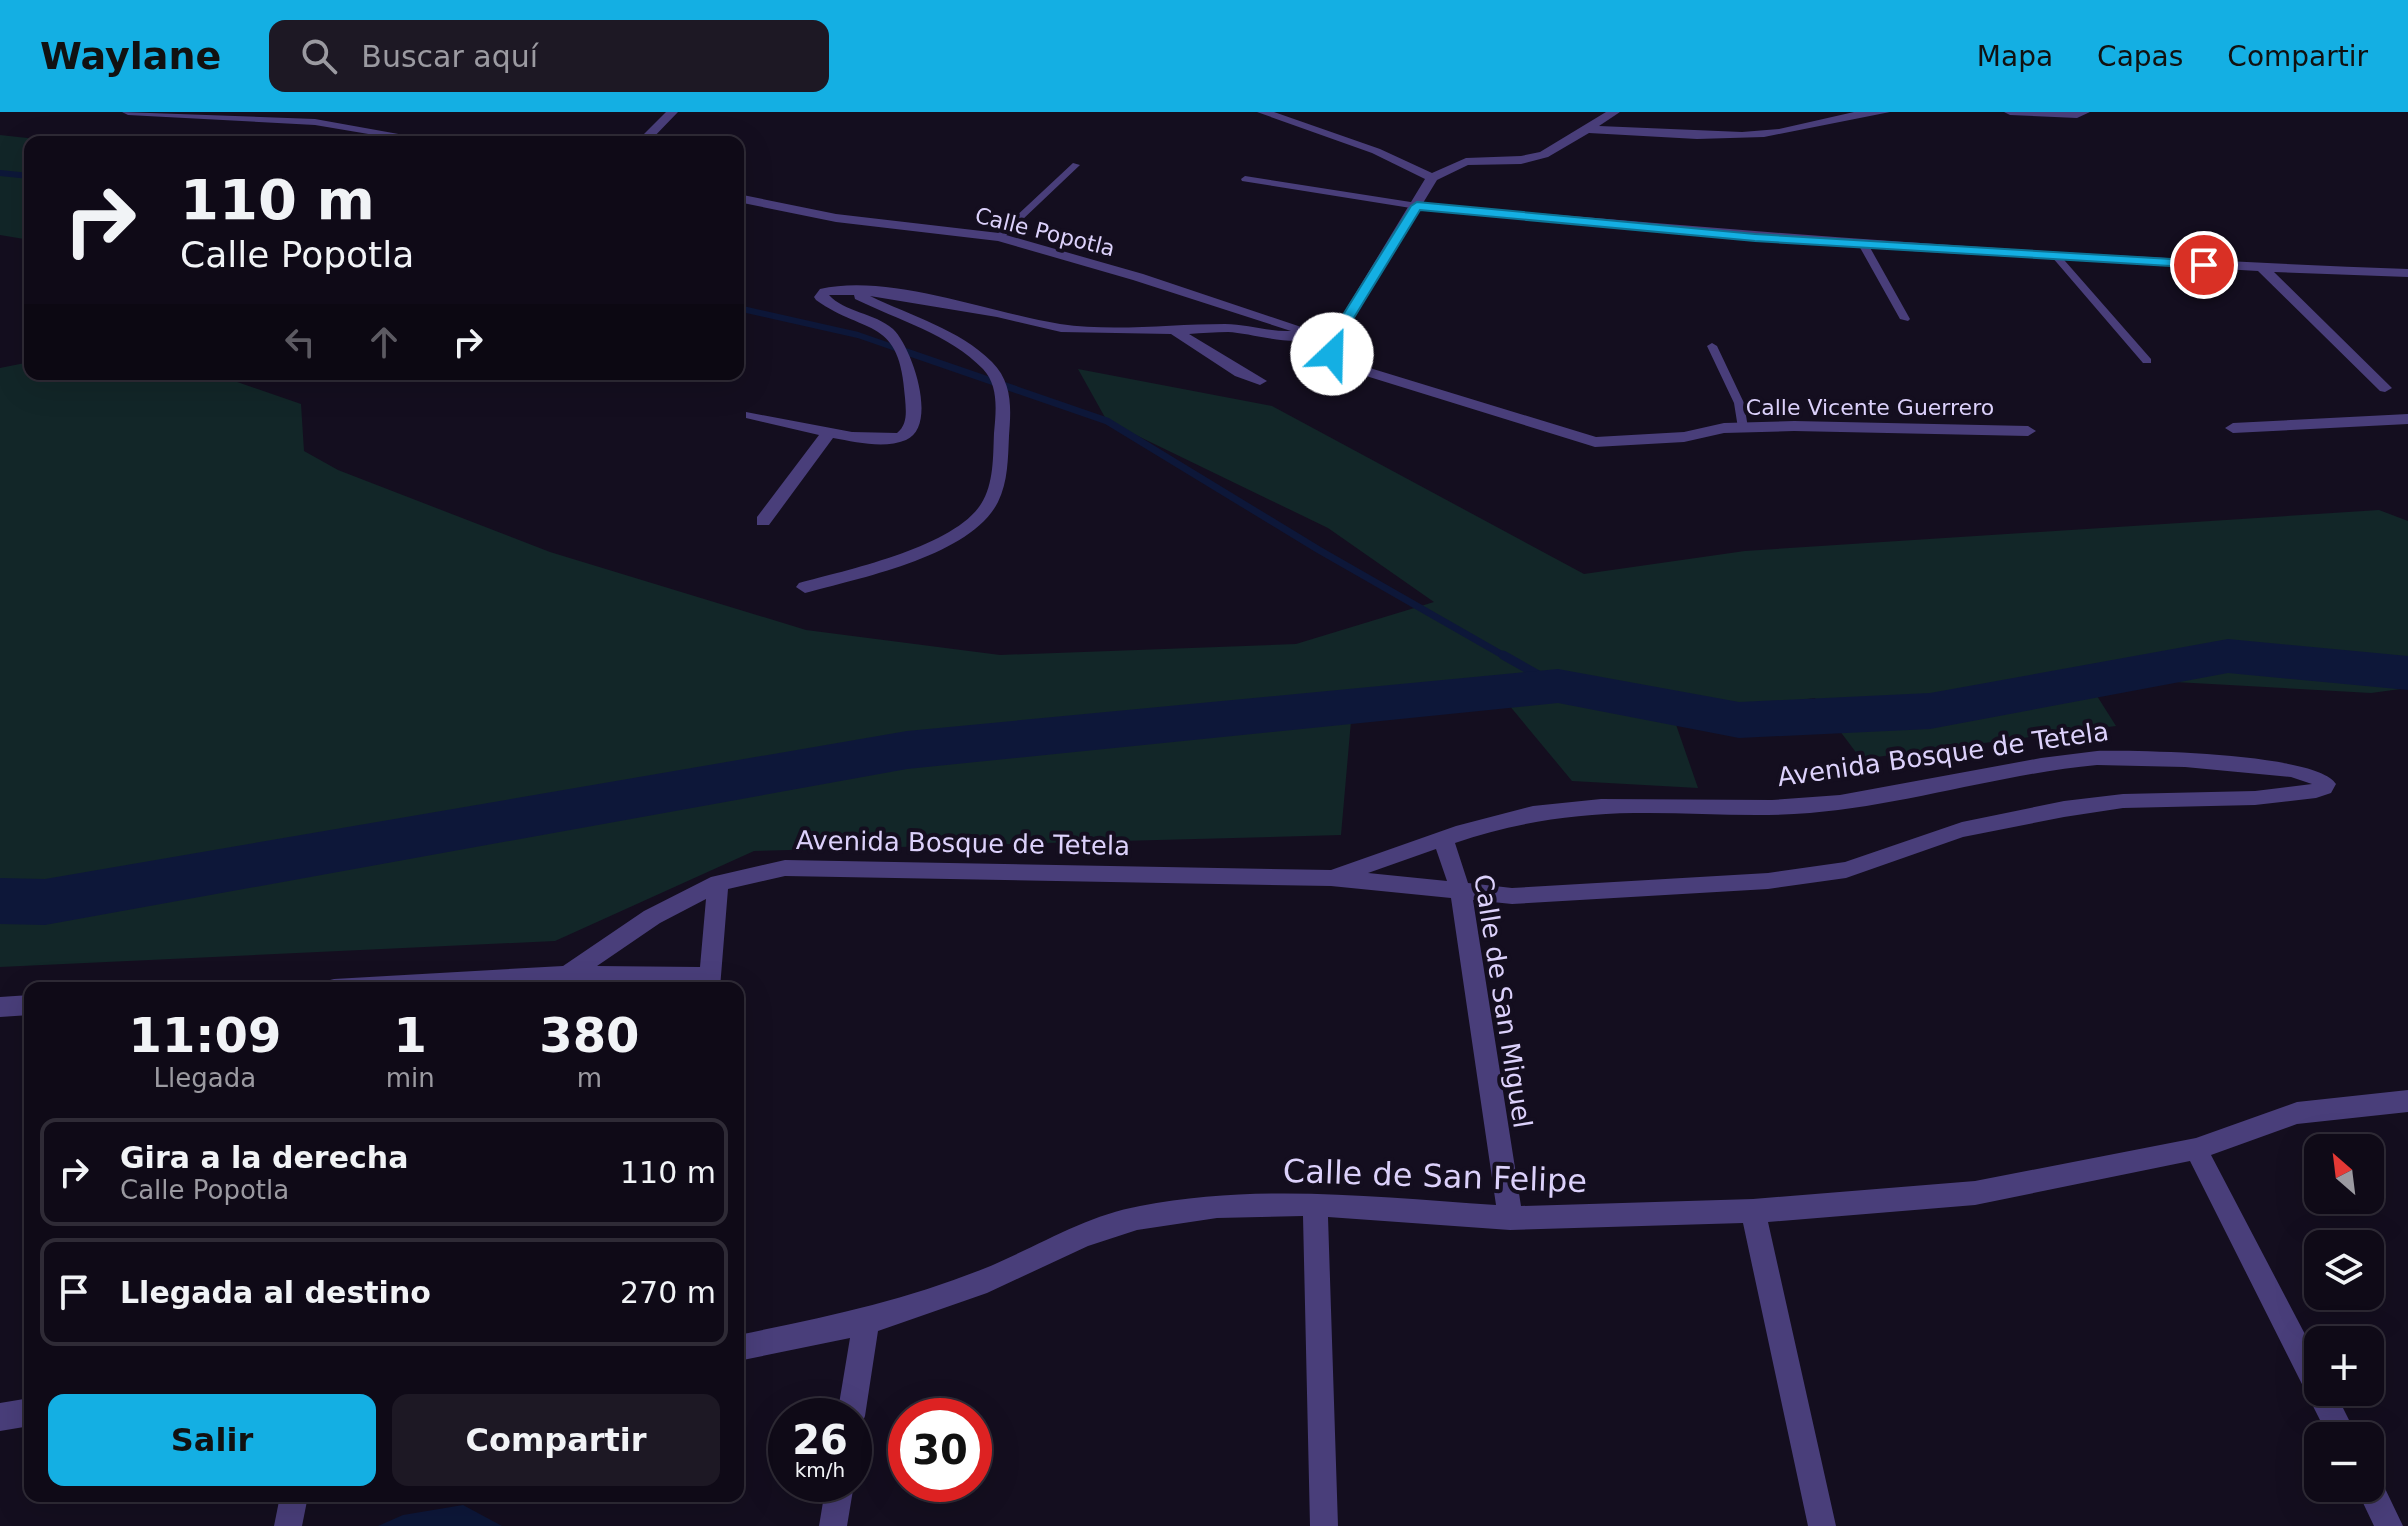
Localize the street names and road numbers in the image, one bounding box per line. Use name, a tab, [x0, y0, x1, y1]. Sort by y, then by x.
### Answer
street label: Calle Popotla	[973, 203, 1117, 261]
street label: Calle Vicente Guerrero	[1746, 395, 1994, 420]
street label: Avenida Bosque de Tetela	[1775, 716, 2111, 792]
street label: Avenida Bosque de Tetela	[796, 825, 1130, 861]
street label: Calle de San Miguel	[1468, 872, 1538, 1130]
street label: Calle de San Felipe	[1282, 1152, 1588, 1200]

